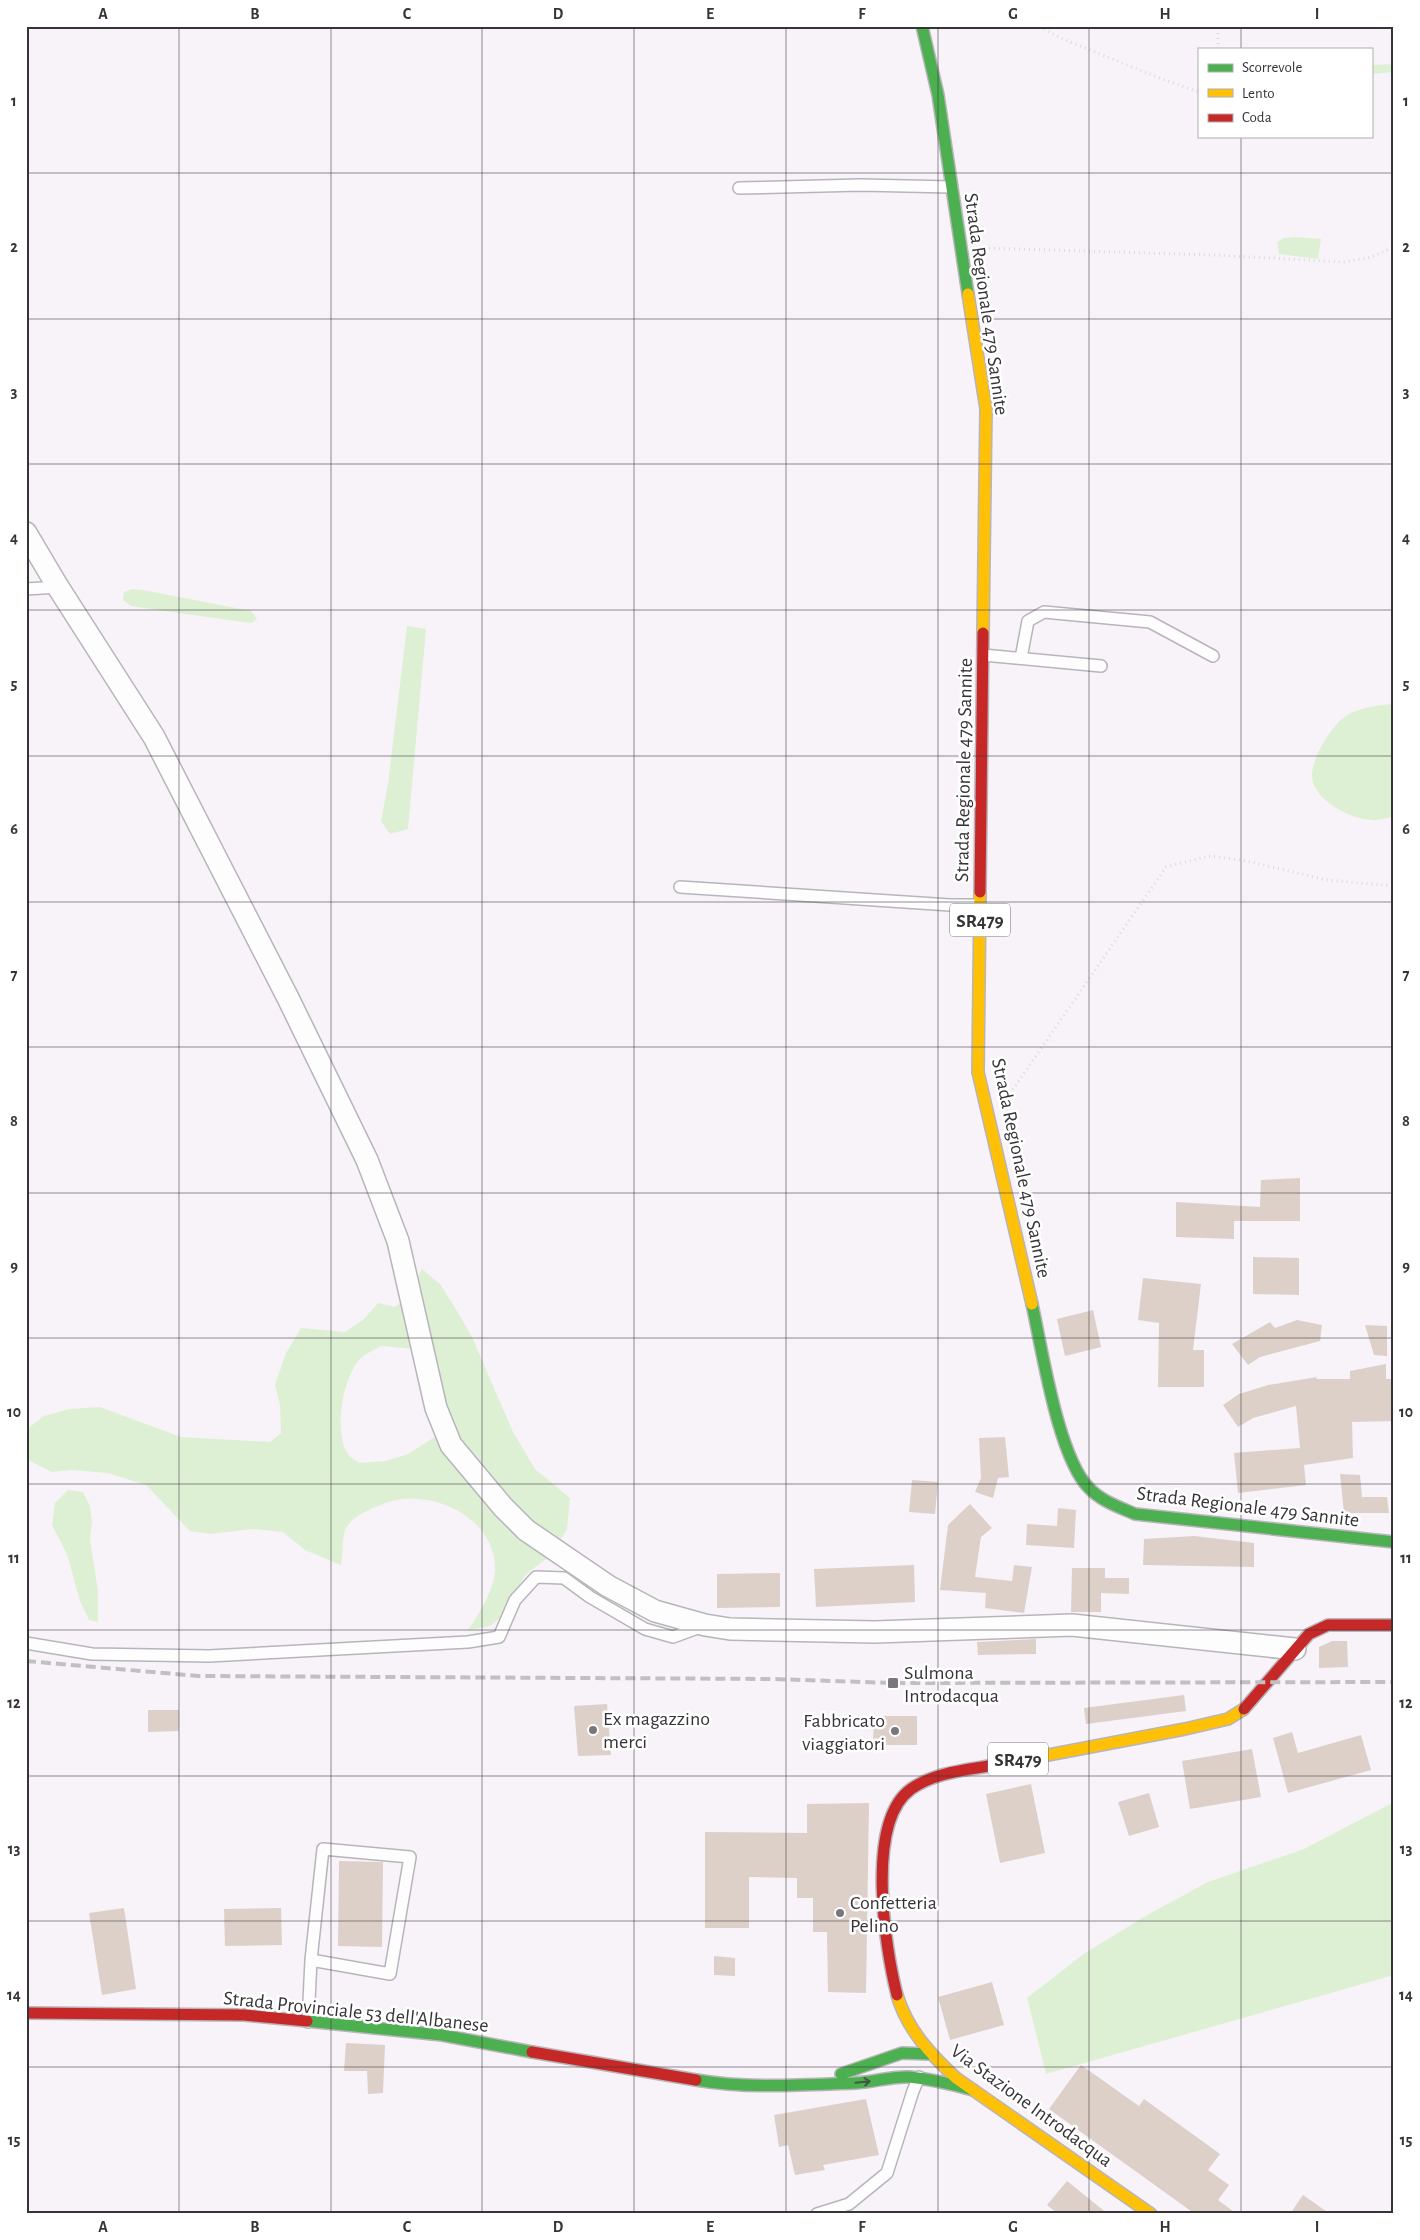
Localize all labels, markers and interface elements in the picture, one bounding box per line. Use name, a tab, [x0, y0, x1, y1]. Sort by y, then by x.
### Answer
text: A	[98, 6, 108, 22]
text: B	[250, 6, 260, 22]
text: C	[403, 6, 412, 22]
text: D	[553, 6, 564, 22]
text: E	[706, 6, 714, 22]
text: F	[858, 6, 866, 22]
text: G	[1008, 6, 1018, 22]
text: H	[1159, 6, 1171, 22]
text: I	[1315, 6, 1319, 22]
legend	[1198, 48, 1372, 138]
text: Scorrevole	[1242, 60, 1303, 75]
text: Lento	[1242, 86, 1275, 101]
text: 1	[11, 93, 17, 109]
text: 1	[1403, 93, 1409, 109]
text: Coda	[1242, 110, 1272, 125]
street label: Strada Regionale 479 Sannite	[961, 192, 1012, 417]
text: 2	[10, 239, 18, 255]
text: 2	[1402, 239, 1410, 255]
text: 3	[11, 384, 18, 400]
text: 3	[1403, 384, 1410, 400]
text: 4	[10, 530, 18, 546]
text: 4	[1402, 530, 1410, 546]
street label: Strada Regionale 479 Sannite	[952, 658, 976, 882]
text: 5	[11, 676, 18, 692]
text: 5	[1403, 676, 1410, 692]
text: 6	[10, 821, 18, 837]
text: 6	[1402, 821, 1410, 837]
road number: SR479	[950, 904, 1010, 936]
text: 7	[11, 967, 18, 983]
text: 7	[1403, 967, 1410, 983]
street label: Strada Regionale 479 Sannite	[988, 1056, 1054, 1280]
text: 8	[10, 1113, 18, 1129]
text: 8	[1402, 1113, 1410, 1129]
text: 9	[10, 1258, 18, 1274]
text: 9	[1402, 1258, 1410, 1274]
text: 10	[7, 1404, 21, 1420]
text: 10	[1399, 1404, 1413, 1420]
street label: Strada Regionale 479 Sannite	[1135, 1483, 1360, 1531]
text: 11	[8, 1550, 20, 1566]
text: 11	[1400, 1550, 1412, 1566]
place label: Sulmona Introdacqua	[904, 1663, 999, 1706]
marker: Sulmona Introdacqua	[886, 1676, 900, 1690]
text: 12	[7, 1695, 21, 1711]
text: 12	[1399, 1695, 1413, 1711]
place label: Ex magazzino merci	[603, 1709, 710, 1752]
place label: Fabbricato viaggiatori	[802, 1711, 885, 1754]
marker: Ex magazzino merci	[587, 1724, 599, 1736]
marker: Fabbricato viaggiatori	[889, 1725, 901, 1737]
road number: SR479	[988, 1742, 1048, 1776]
text: 13	[8, 1841, 20, 1857]
text: 13	[1400, 1841, 1412, 1857]
place label: Confetteria Pelino	[850, 1893, 937, 1936]
marker: Confetteria Pelino	[834, 1907, 846, 1919]
text: 14	[7, 1987, 21, 2003]
text: 14	[1399, 1987, 1413, 2003]
street label: Strada Provinciale 53 dell'Albanese	[222, 1988, 490, 2036]
street label: Via Stazione Introdacqua	[947, 2041, 1116, 2171]
one-way arrow	[854, 2077, 870, 2087]
text: 15	[8, 2132, 20, 2148]
text: 15	[1400, 2132, 1412, 2148]
text: A	[98, 2219, 108, 2235]
text: B	[250, 2219, 260, 2235]
text: C	[403, 2219, 412, 2235]
text: D	[553, 2219, 564, 2235]
text: E	[706, 2219, 714, 2235]
text: F	[858, 2219, 866, 2235]
text: G	[1008, 2219, 1018, 2235]
text: H	[1159, 2219, 1171, 2235]
text: I	[1315, 2219, 1319, 2235]

